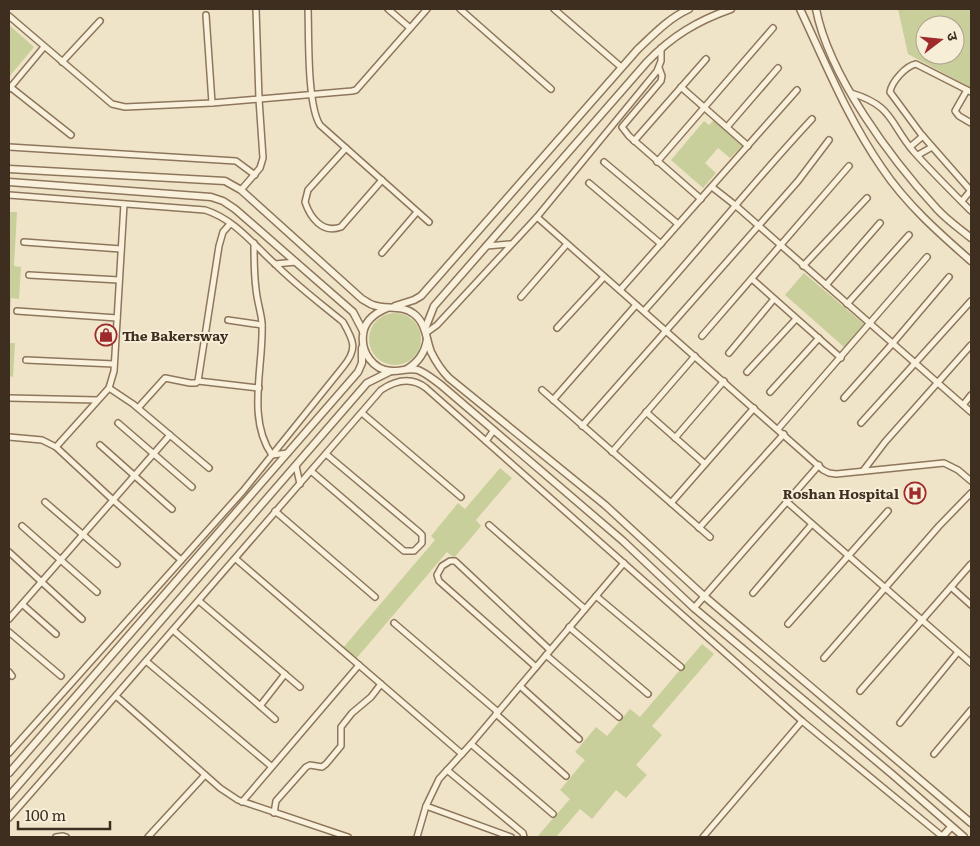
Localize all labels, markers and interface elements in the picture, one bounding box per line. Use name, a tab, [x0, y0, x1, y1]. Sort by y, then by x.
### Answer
north arrow	[915, 15, 965, 65]
text: उ	[943, 29, 964, 44]
shop icon: The Bakersway	[94, 323, 118, 347]
place label: The Bakersway	[122, 325, 229, 345]
hospital icon: Roshan Hospital	[903, 481, 927, 505]
place label: Roshan Hospital	[783, 483, 899, 503]
scale bar	[18, 798, 110, 830]
text: 100 m	[25, 803, 66, 826]

